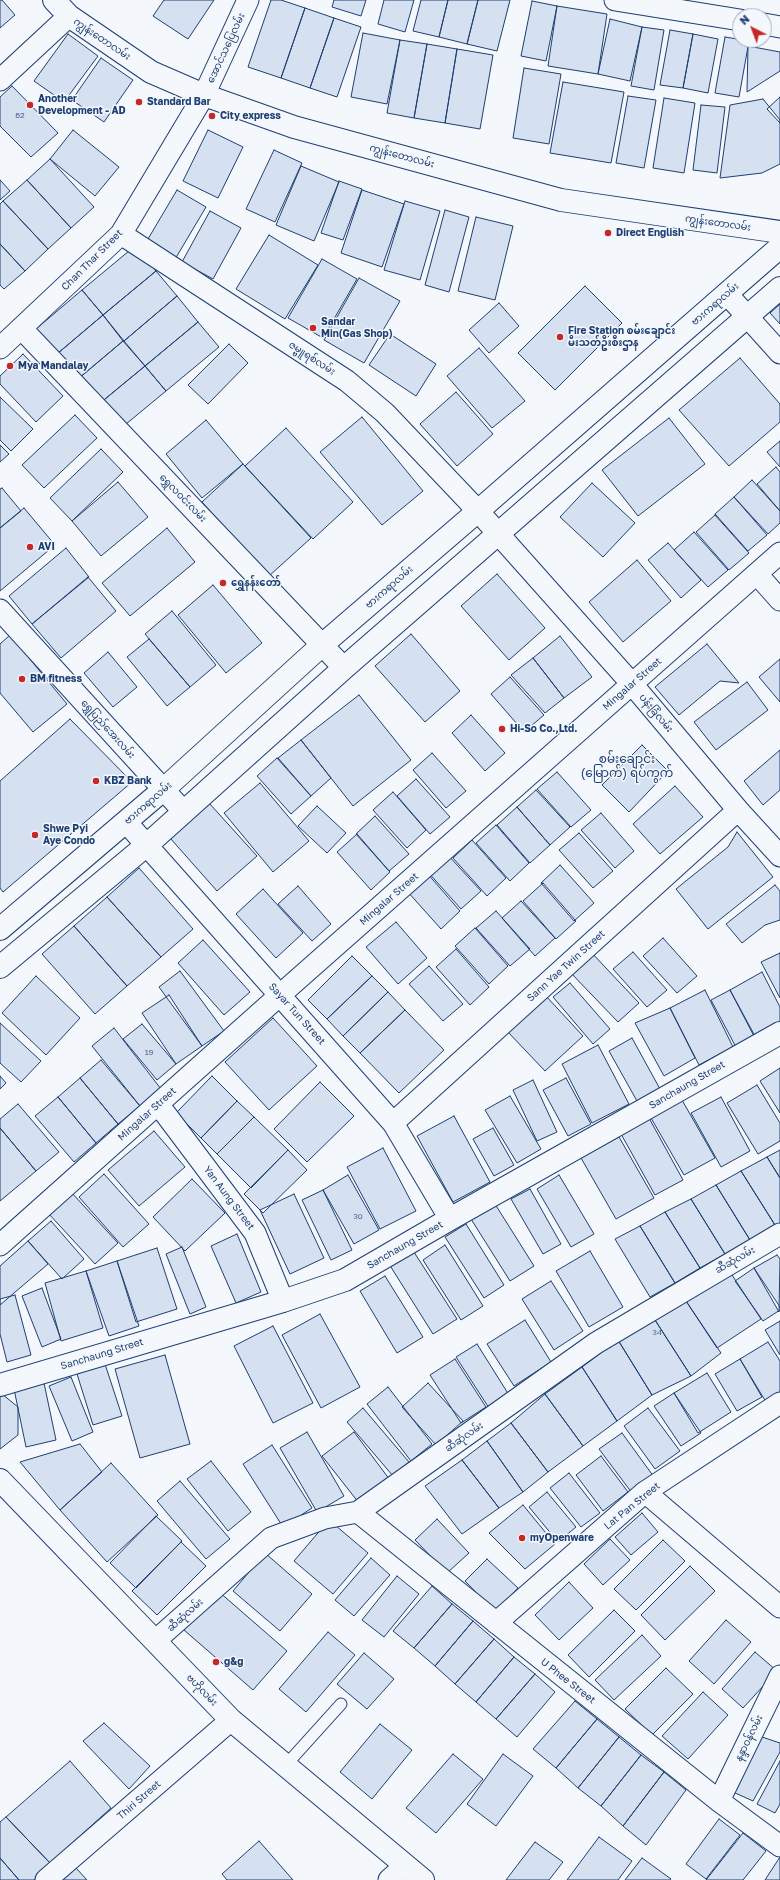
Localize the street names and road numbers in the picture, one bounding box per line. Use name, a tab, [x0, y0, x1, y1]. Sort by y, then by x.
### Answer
street label: အောင်သပြေလမ်း	[205, 11, 247, 85]
street label: ကျွန်းတောလမ်း	[71, 15, 133, 63]
street label: ကျွန်းတောလမ်း	[368, 142, 436, 170]
street label: ကျွန်းတောလမ်း	[684, 212, 752, 234]
street label: Chan Thar Street	[59, 227, 125, 293]
street label: ဗားကရာလမ်း	[689, 280, 741, 328]
street label: ဇမ္ဗူရစ်လမ်း	[286, 338, 338, 378]
street label: ရွှေလဝင်းလမ်း	[157, 471, 209, 525]
street label: ဗားကရာလမ်း	[363, 563, 415, 611]
street label: Mingalar Street	[600, 655, 664, 713]
street label: ပန်းခြံလမ်း	[636, 691, 676, 735]
street label: ရွှေပြည်အေးလမ်း	[78, 697, 138, 761]
street label: ဗားကရာလမ်း	[122, 779, 174, 827]
street label: Mingalar Street	[357, 870, 421, 928]
street label: Sann Yae Twin Street	[525, 928, 607, 1004]
street label: Sayar Tun Street	[266, 981, 328, 1047]
street label: Sanchaung Street	[647, 1058, 727, 1112]
street label: Mingalar Street	[115, 1085, 179, 1143]
street label: Yan Aung Street	[201, 1164, 257, 1232]
street label: Sanchaung Street	[365, 1218, 445, 1272]
street label: ဆီဆုံလမ်း	[713, 1244, 757, 1276]
street label: Sanchaung Street	[59, 1336, 145, 1372]
street label: ဆီဆုံလမ်း	[443, 1419, 485, 1455]
street label: Lat Pan Street	[602, 1480, 662, 1532]
street label: ဆီဆုံလမ်း	[165, 1596, 205, 1634]
street label: U Phee Street	[538, 1656, 598, 1706]
street label: ဗဟိုလမ်း	[184, 1672, 220, 1708]
street label: နန္ဒာ၀န်လမ်း	[733, 1713, 765, 1763]
street label: Thiri Street	[115, 1778, 163, 1822]

